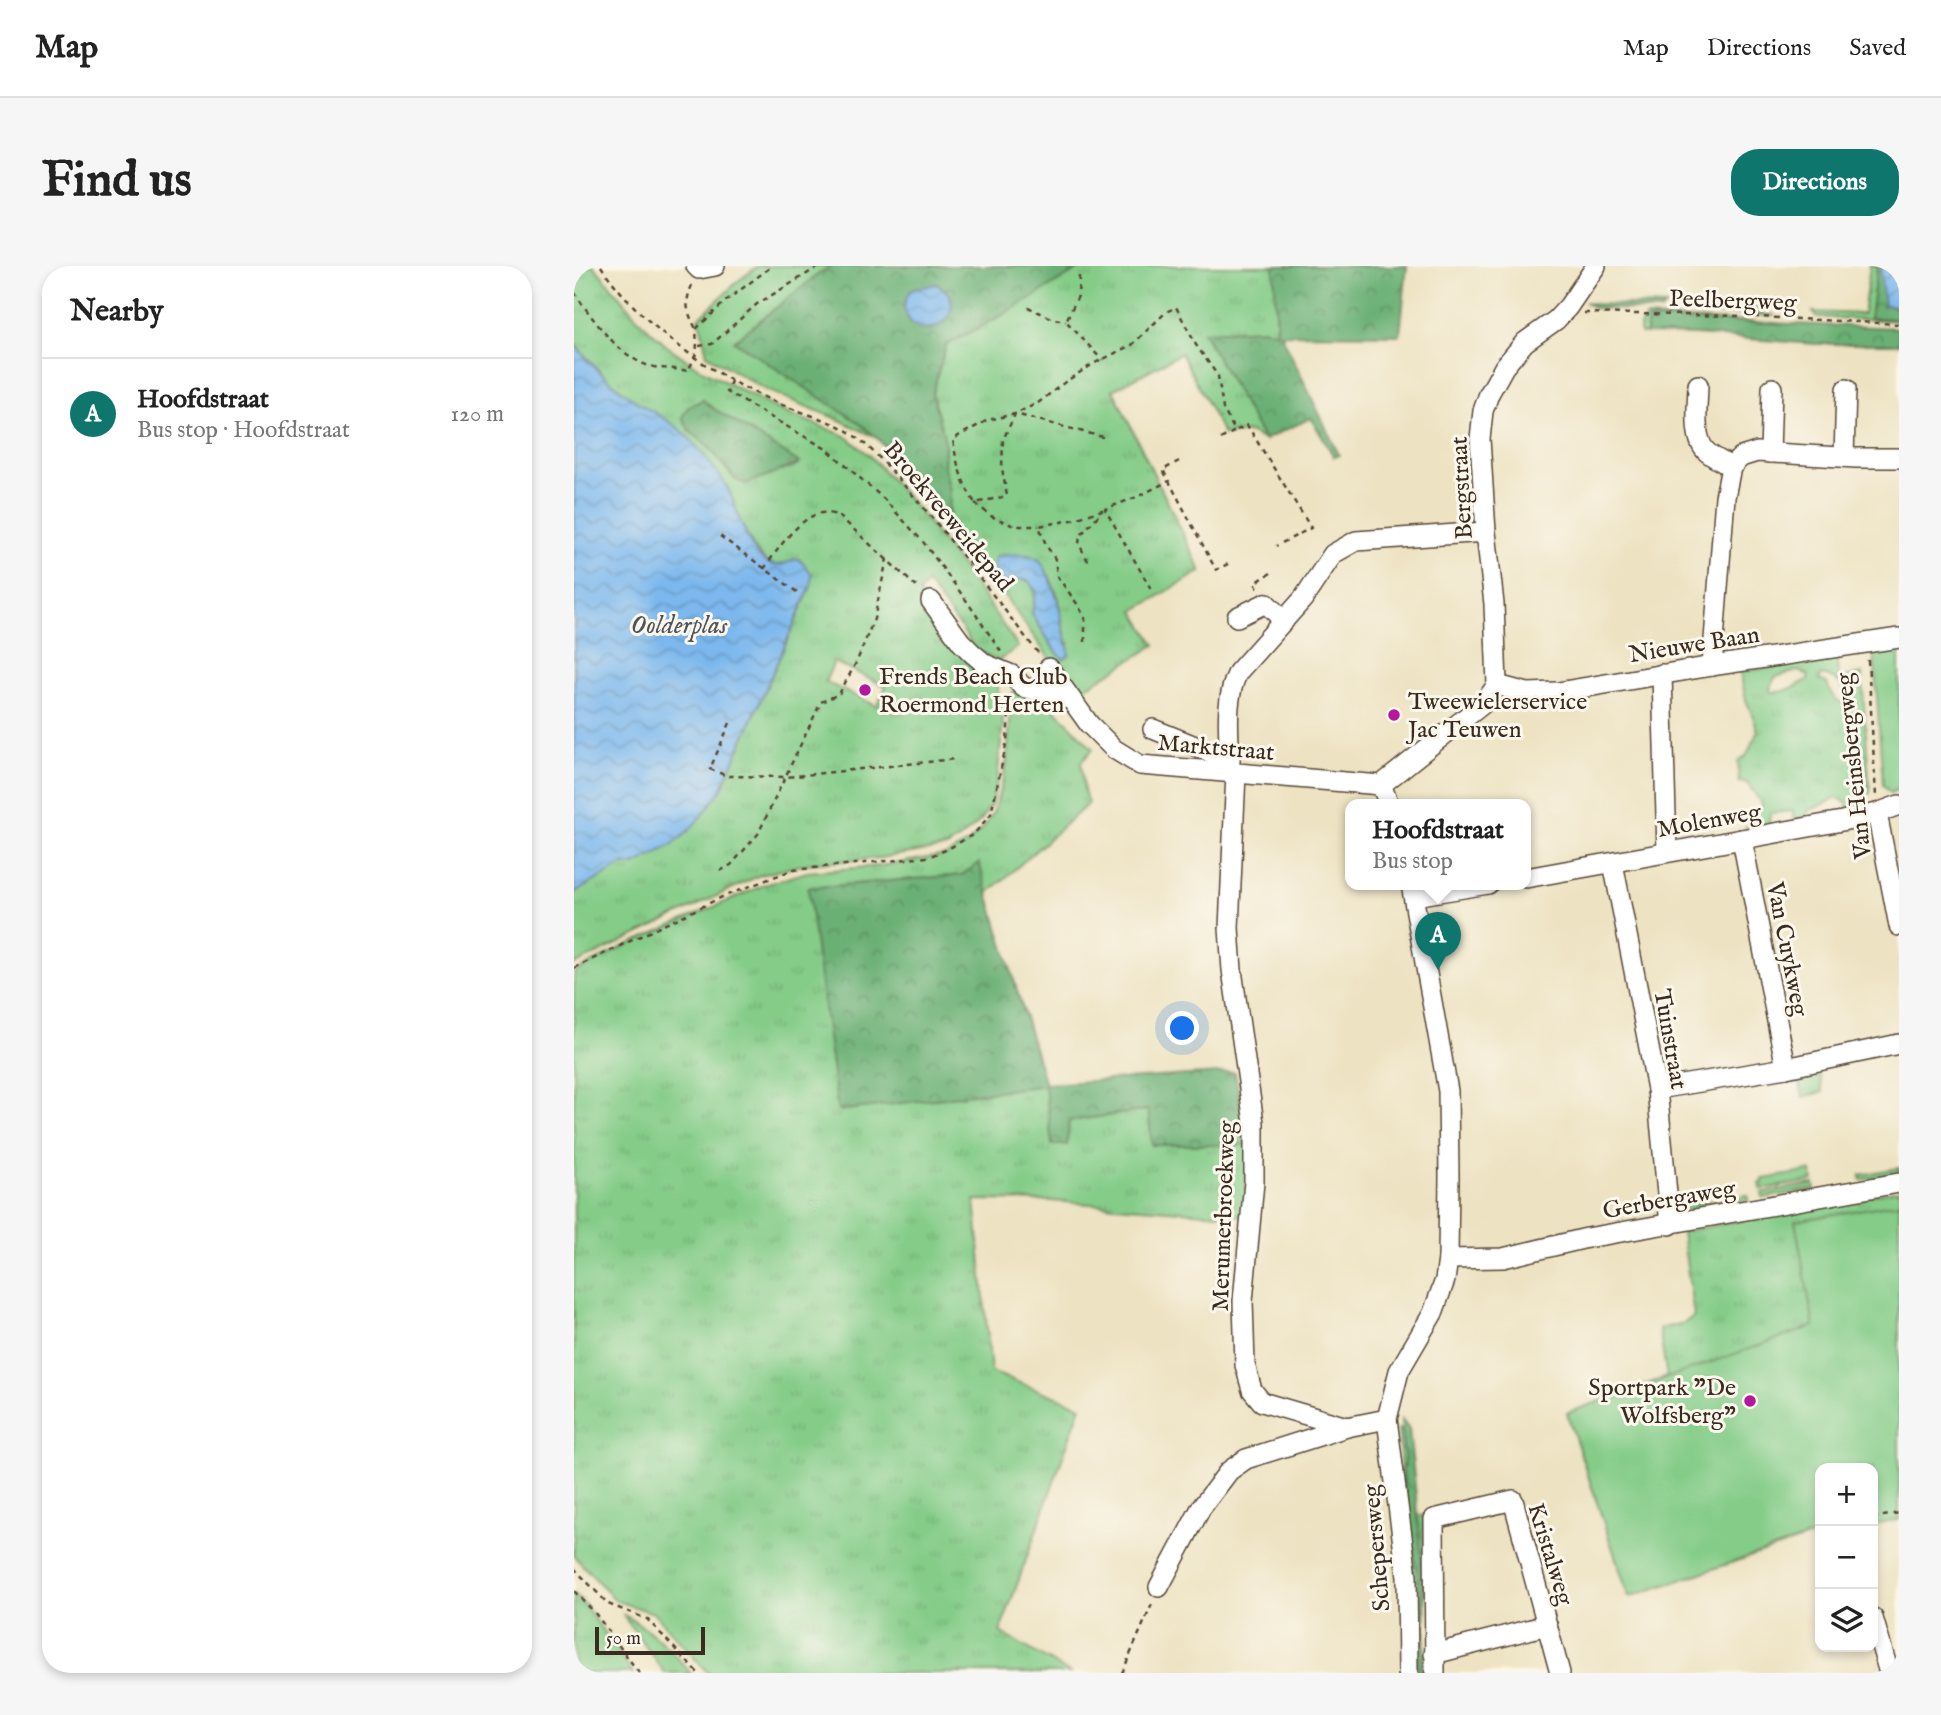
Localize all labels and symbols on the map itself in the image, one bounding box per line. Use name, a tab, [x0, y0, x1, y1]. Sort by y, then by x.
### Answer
street label: Peelbergweg	[1668, 284, 1798, 319]
street label: Broekveeweidepad	[876, 435, 1020, 599]
street label: Bergstraat	[1444, 436, 1481, 540]
water label: Oolderplas	[631, 609, 728, 642]
street label: Nieuwe Baan	[1627, 620, 1762, 671]
place label: Frends Beach Club Roermond Herten	[879, 662, 1068, 721]
street label: Van Heinsbergweg	[1829, 670, 1880, 862]
marker: Frends Beach Club Roermond Herten	[857, 682, 873, 698]
place label: Tweewielerservice Jac Teuwen	[1405, 687, 1587, 746]
marker: Tweewielerservice Jac Teuwen	[1386, 707, 1402, 723]
street label: Marktstraat	[1156, 728, 1276, 769]
street label: Molenweg	[1655, 797, 1765, 846]
street label: Van Cuykweg	[1758, 879, 1815, 1020]
pin: A	[1415, 912, 1461, 970]
street label: Tuinstraat	[1645, 987, 1694, 1092]
your location	[1165, 1011, 1199, 1045]
street label: Merumerbroekweg	[1206, 1119, 1243, 1312]
street label: Gerbergaweg	[1600, 1173, 1739, 1227]
place label: Sportpark "De Wolfsberg"	[1588, 1373, 1736, 1432]
marker: Sportpark "De Wolfsberg"	[1742, 1393, 1758, 1409]
street label: Schepersweg	[1356, 1482, 1398, 1613]
street label: Kristalweg	[1519, 1499, 1580, 1610]
scale bar	[595, 1624, 705, 1656]

